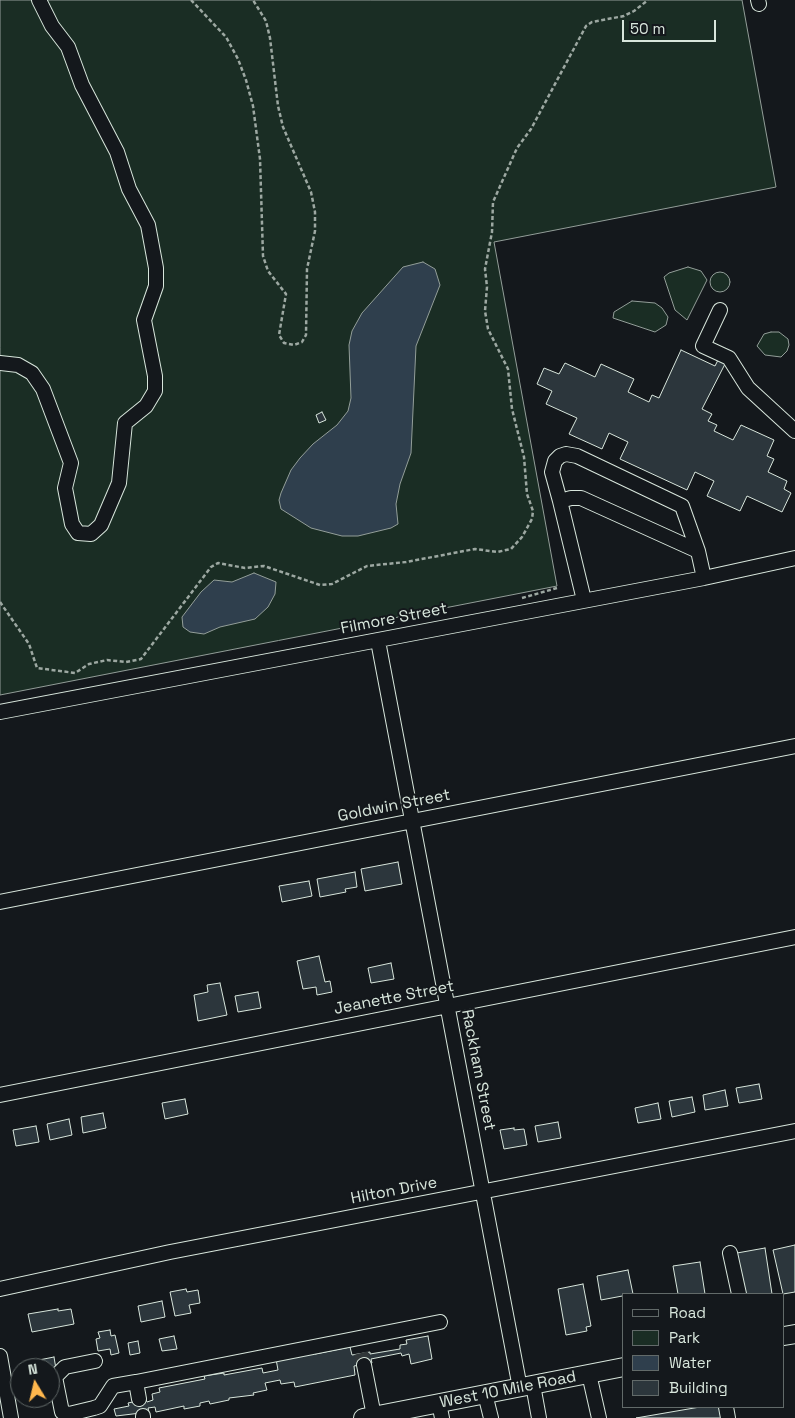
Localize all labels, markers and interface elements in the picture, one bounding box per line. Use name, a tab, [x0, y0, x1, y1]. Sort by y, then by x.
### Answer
scale bar	[625, 10, 719, 42]
text: 50 m	[630, 19, 665, 38]
street label: Filmore Street	[339, 599, 449, 639]
street label: Goldwin Street	[336, 786, 452, 826]
street label: Jeanette Street	[332, 977, 456, 1019]
street label: Rackham Street	[457, 1008, 499, 1132]
street label: Hilton Drive	[349, 1173, 439, 1209]
legend	[622, 1293, 785, 1408]
text: Road	[669, 1303, 706, 1322]
text: Park	[669, 1328, 700, 1347]
text: Water	[669, 1353, 711, 1372]
north arrow	[10, 1358, 60, 1408]
text: N	[27, 1360, 39, 1379]
street label: West 10 Mile Road	[438, 1367, 578, 1413]
text: Building	[669, 1378, 728, 1397]

